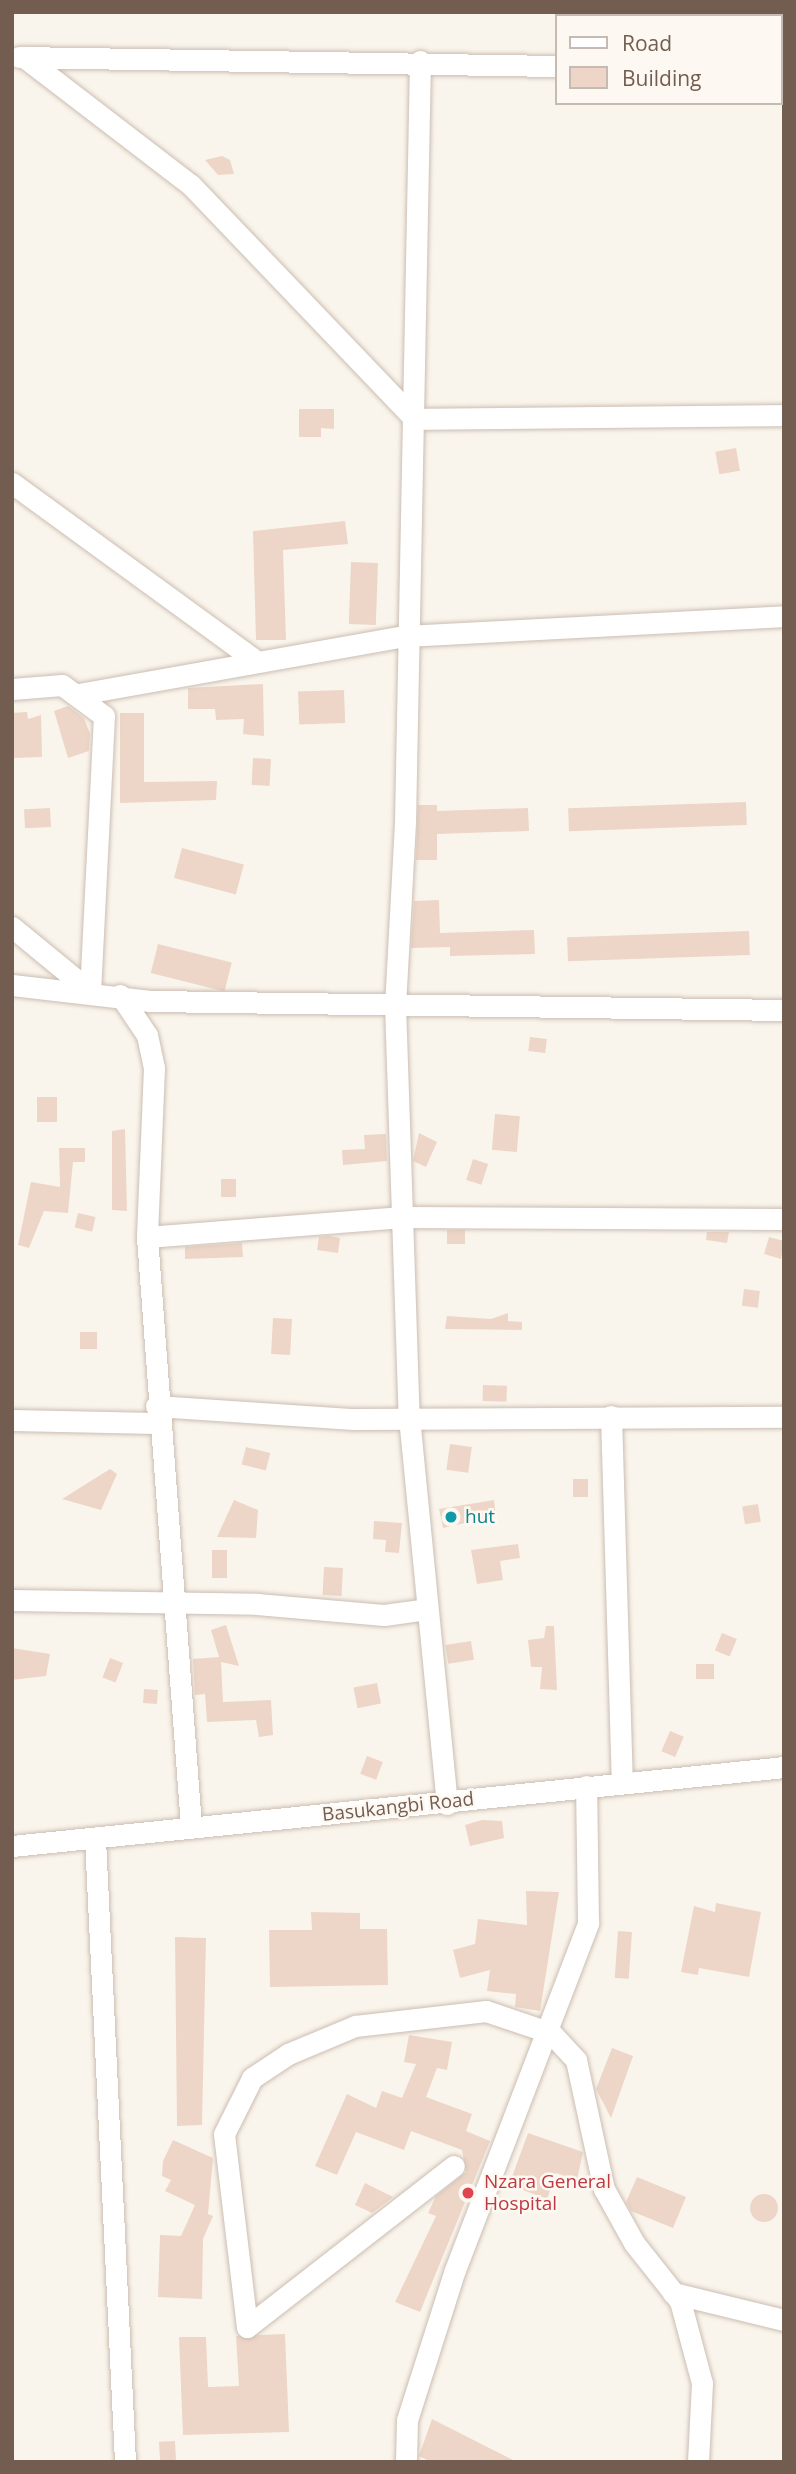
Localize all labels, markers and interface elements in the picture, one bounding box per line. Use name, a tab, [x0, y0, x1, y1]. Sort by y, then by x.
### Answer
legend	[554, 14, 782, 105]
text: Road	[622, 29, 672, 57]
text: Building	[622, 64, 701, 92]
place label: hut	[465, 1506, 495, 1528]
marker: hut	[443, 1509, 459, 1525]
street label: Basukangbi Road	[321, 1788, 475, 1826]
place label: Nzara General Hospital	[484, 2171, 611, 2215]
marker: Nzara General Hospital	[458, 2183, 478, 2203]

